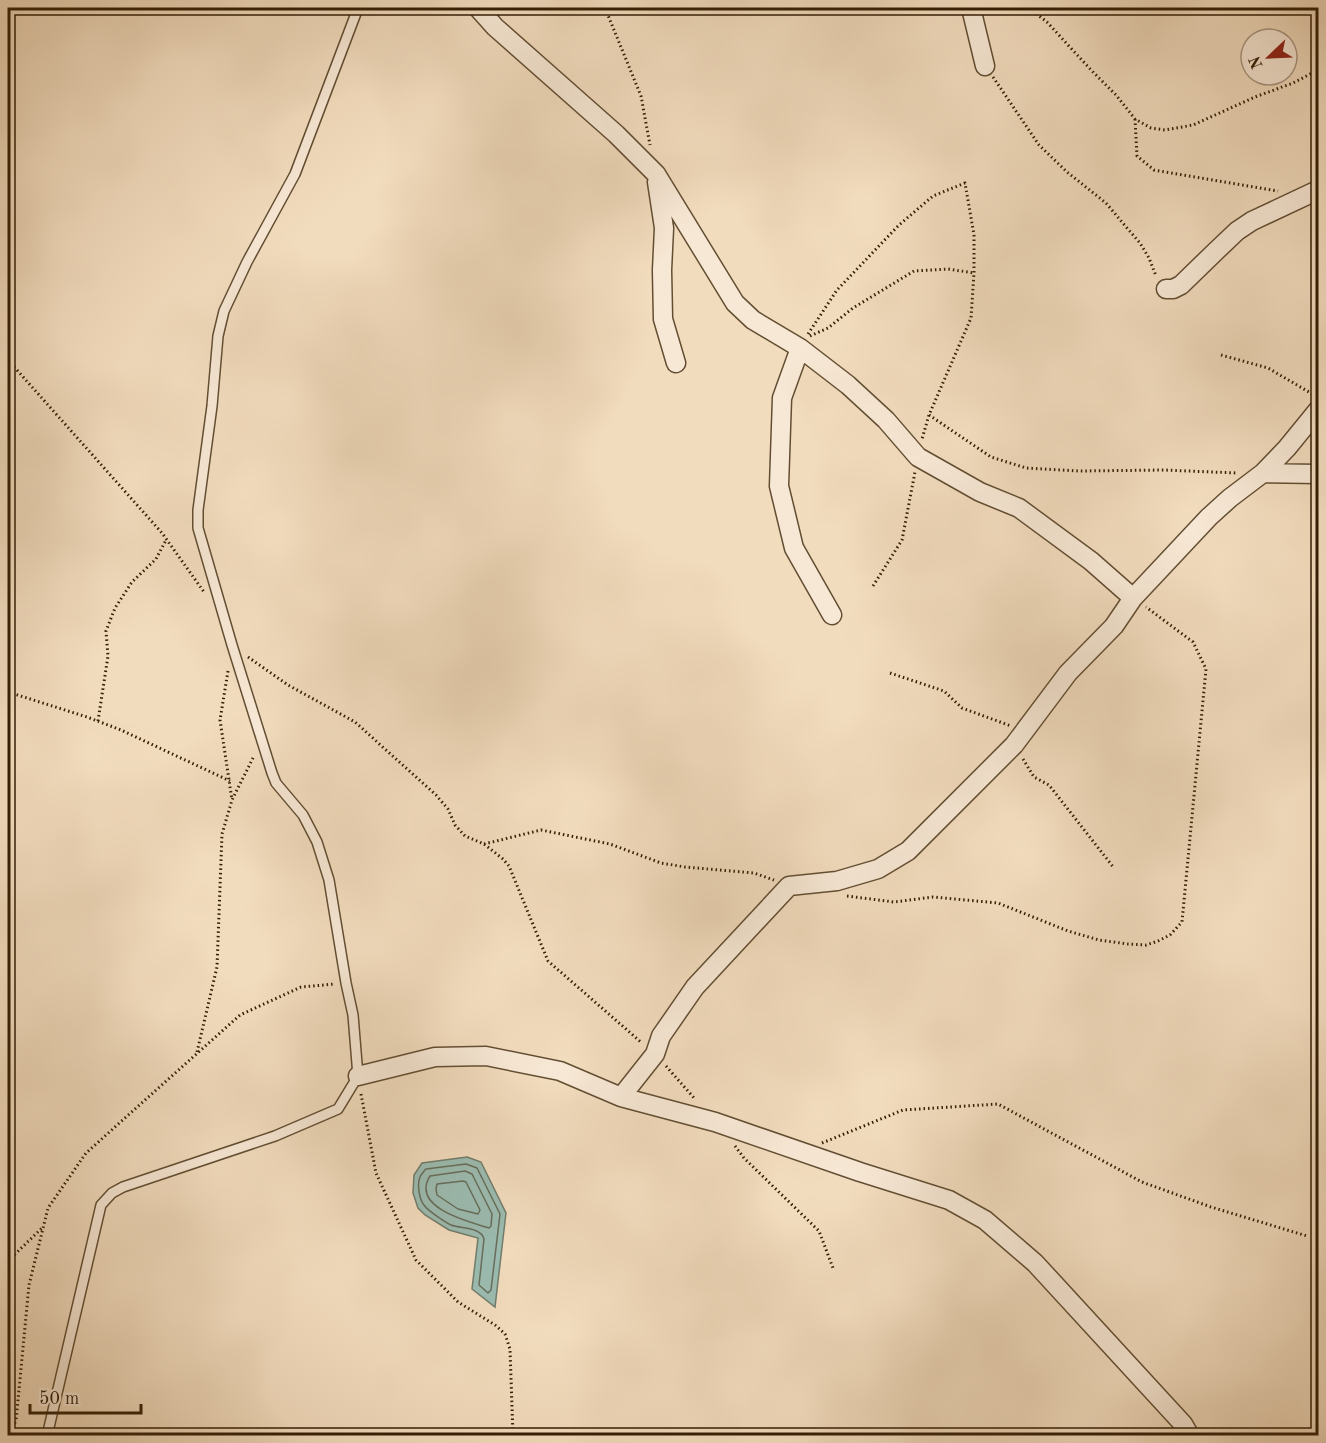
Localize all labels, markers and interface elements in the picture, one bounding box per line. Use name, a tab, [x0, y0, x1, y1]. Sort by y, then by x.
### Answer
north arrow	[1239, 27, 1299, 87]
text: N	[1247, 53, 1267, 71]
scale bar	[30, 1377, 141, 1415]
text: 50 m	[39, 1390, 79, 1408]

